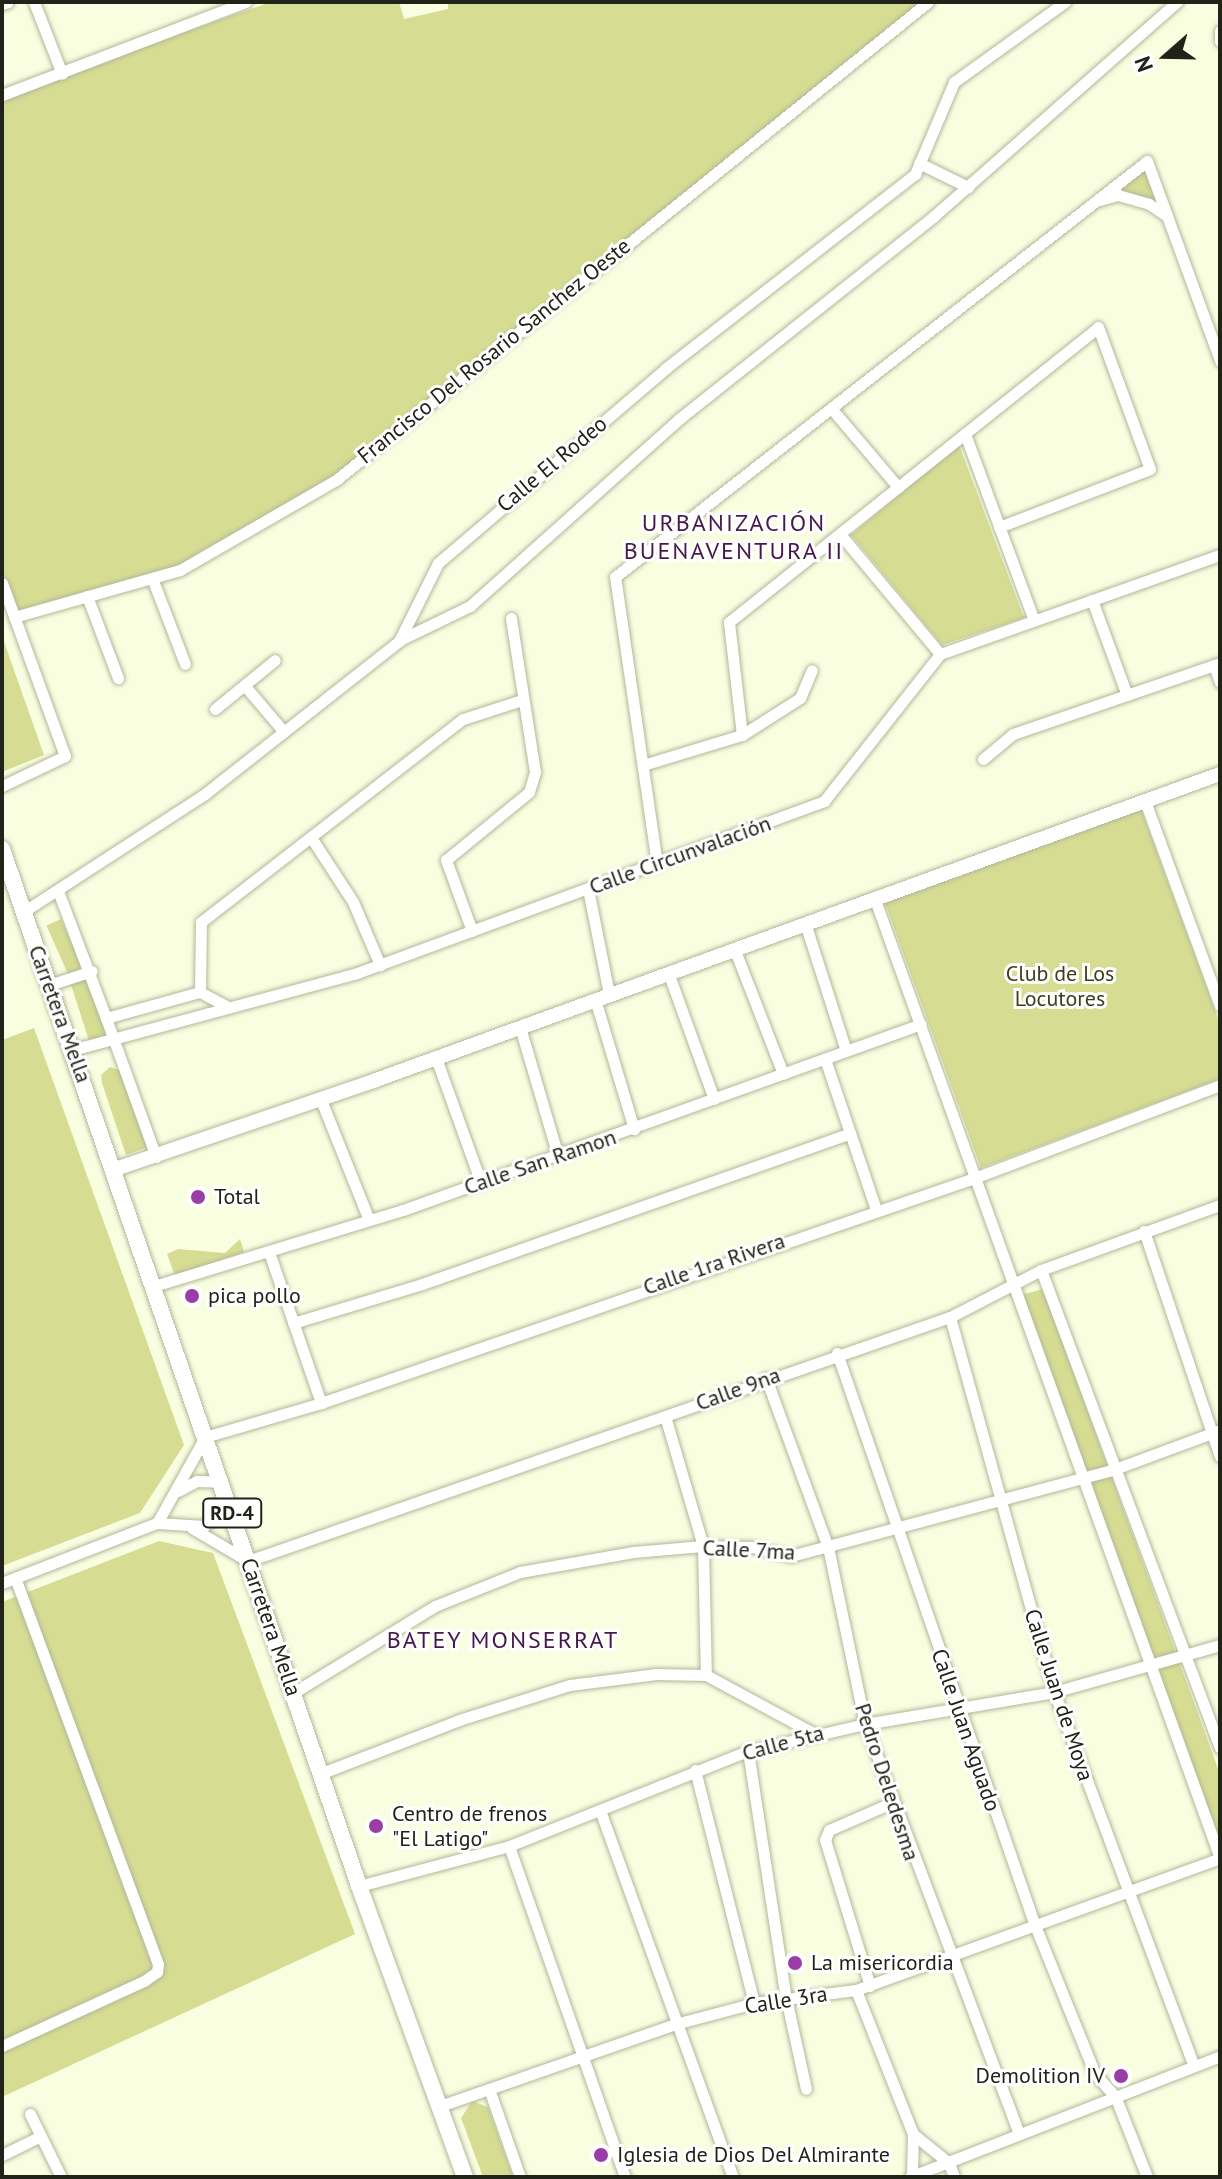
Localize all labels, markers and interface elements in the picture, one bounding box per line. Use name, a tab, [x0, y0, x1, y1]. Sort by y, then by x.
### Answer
north arrow	[1126, 16, 1206, 96]
text: N	[1128, 53, 1159, 76]
street label: Francisco Del Rosario Sanchez Oeste	[352, 233, 636, 469]
street label: Calle El Rodeo	[492, 410, 612, 518]
district label: URBANIZACIÓN BUENAVENTURA II	[623, 509, 845, 565]
street label: Calle Circunvalación	[586, 810, 774, 900]
street label: Carretera Mella	[23, 942, 97, 1086]
park label: Club de Los Locutores	[1006, 960, 1114, 1012]
street label: Calle San Ramon	[461, 1124, 619, 1200]
place label: Total	[214, 1184, 260, 1210]
marker: Total	[189, 1188, 207, 1206]
street label: Calle 1ra Rivera	[640, 1227, 788, 1301]
place label: pica pollo	[208, 1283, 301, 1309]
marker: pica pollo	[183, 1287, 201, 1305]
street label: Calle 9na	[692, 1362, 784, 1416]
road number: RD-4	[202, 1497, 262, 1529]
street label: Calle 7ma	[702, 1534, 796, 1566]
street label: Carretera Mella	[235, 1555, 307, 1699]
street label: Calle Juan de Moya	[1019, 1606, 1099, 1784]
district label: BATEY MONSERRAT	[386, 1626, 620, 1654]
street label: Calle Juan Aguado	[926, 1645, 1006, 1815]
street label: Pedro Deledesma	[849, 1700, 925, 1864]
street label: Calle 5ta	[739, 1719, 827, 1767]
place label: Centro de frenos "El Latigo"	[392, 1800, 547, 1852]
marker: Centro de frenos "El Latigo"	[367, 1817, 385, 1835]
place label: La misericordia	[811, 1950, 954, 1976]
marker: La misericordia	[786, 1954, 804, 1972]
street label: Calle 3ra	[743, 1980, 829, 2020]
place label: Demolition IV	[976, 2063, 1105, 2089]
marker: Demolition IV	[1112, 2067, 1130, 2085]
place label: Iglesia de Dios Del Almirante	[617, 2142, 891, 2168]
marker: Iglesia de Dios Del Almirante	[592, 2146, 610, 2164]

